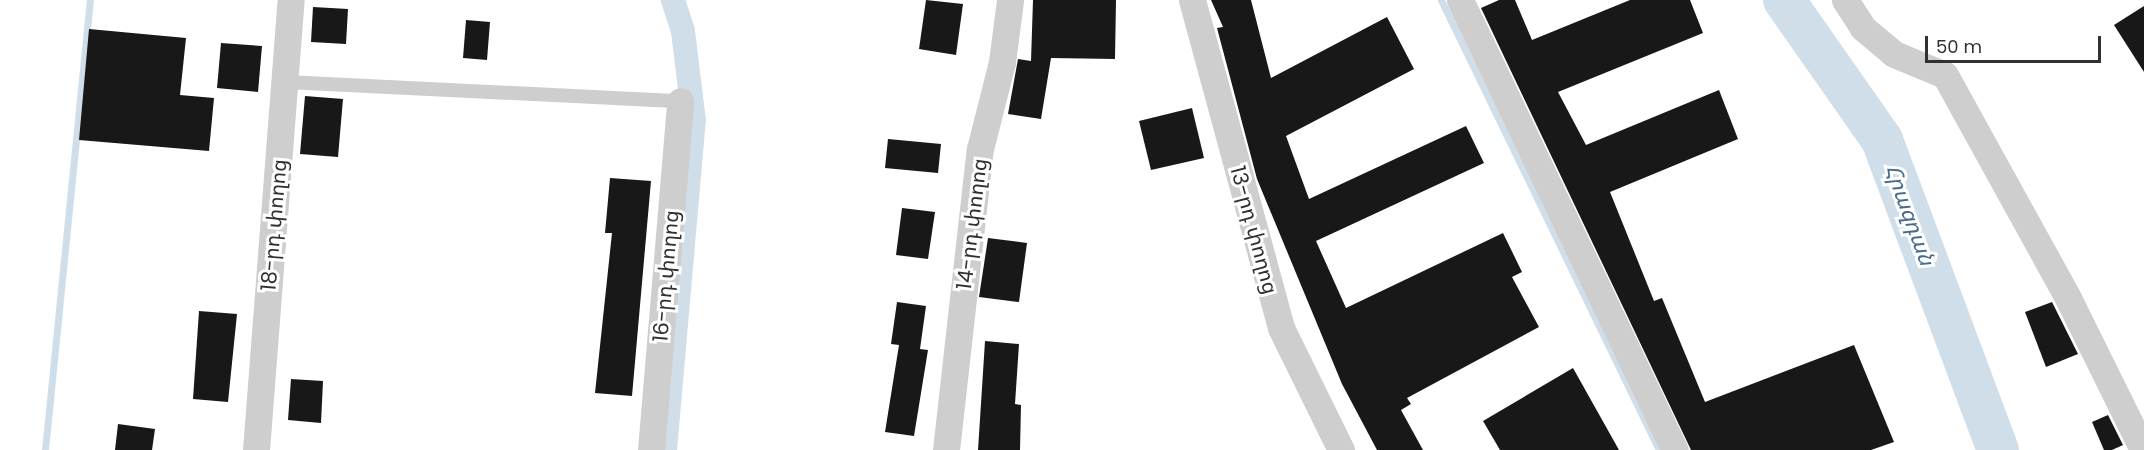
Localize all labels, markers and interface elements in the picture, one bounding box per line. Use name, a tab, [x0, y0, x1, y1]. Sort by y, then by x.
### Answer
scale bar	[1928, 24, 2104, 62]
text: 50 m	[1936, 34, 1982, 59]
street label: 14-րդ փողոց	[951, 157, 993, 291]
street label: 18-րդ փողոց	[256, 158, 292, 292]
water label: Հրազդան	[1880, 161, 1940, 269]
street label: 13-րդ փողոց	[1225, 163, 1283, 297]
street label: 16-րդ փողոց	[648, 209, 684, 343]

